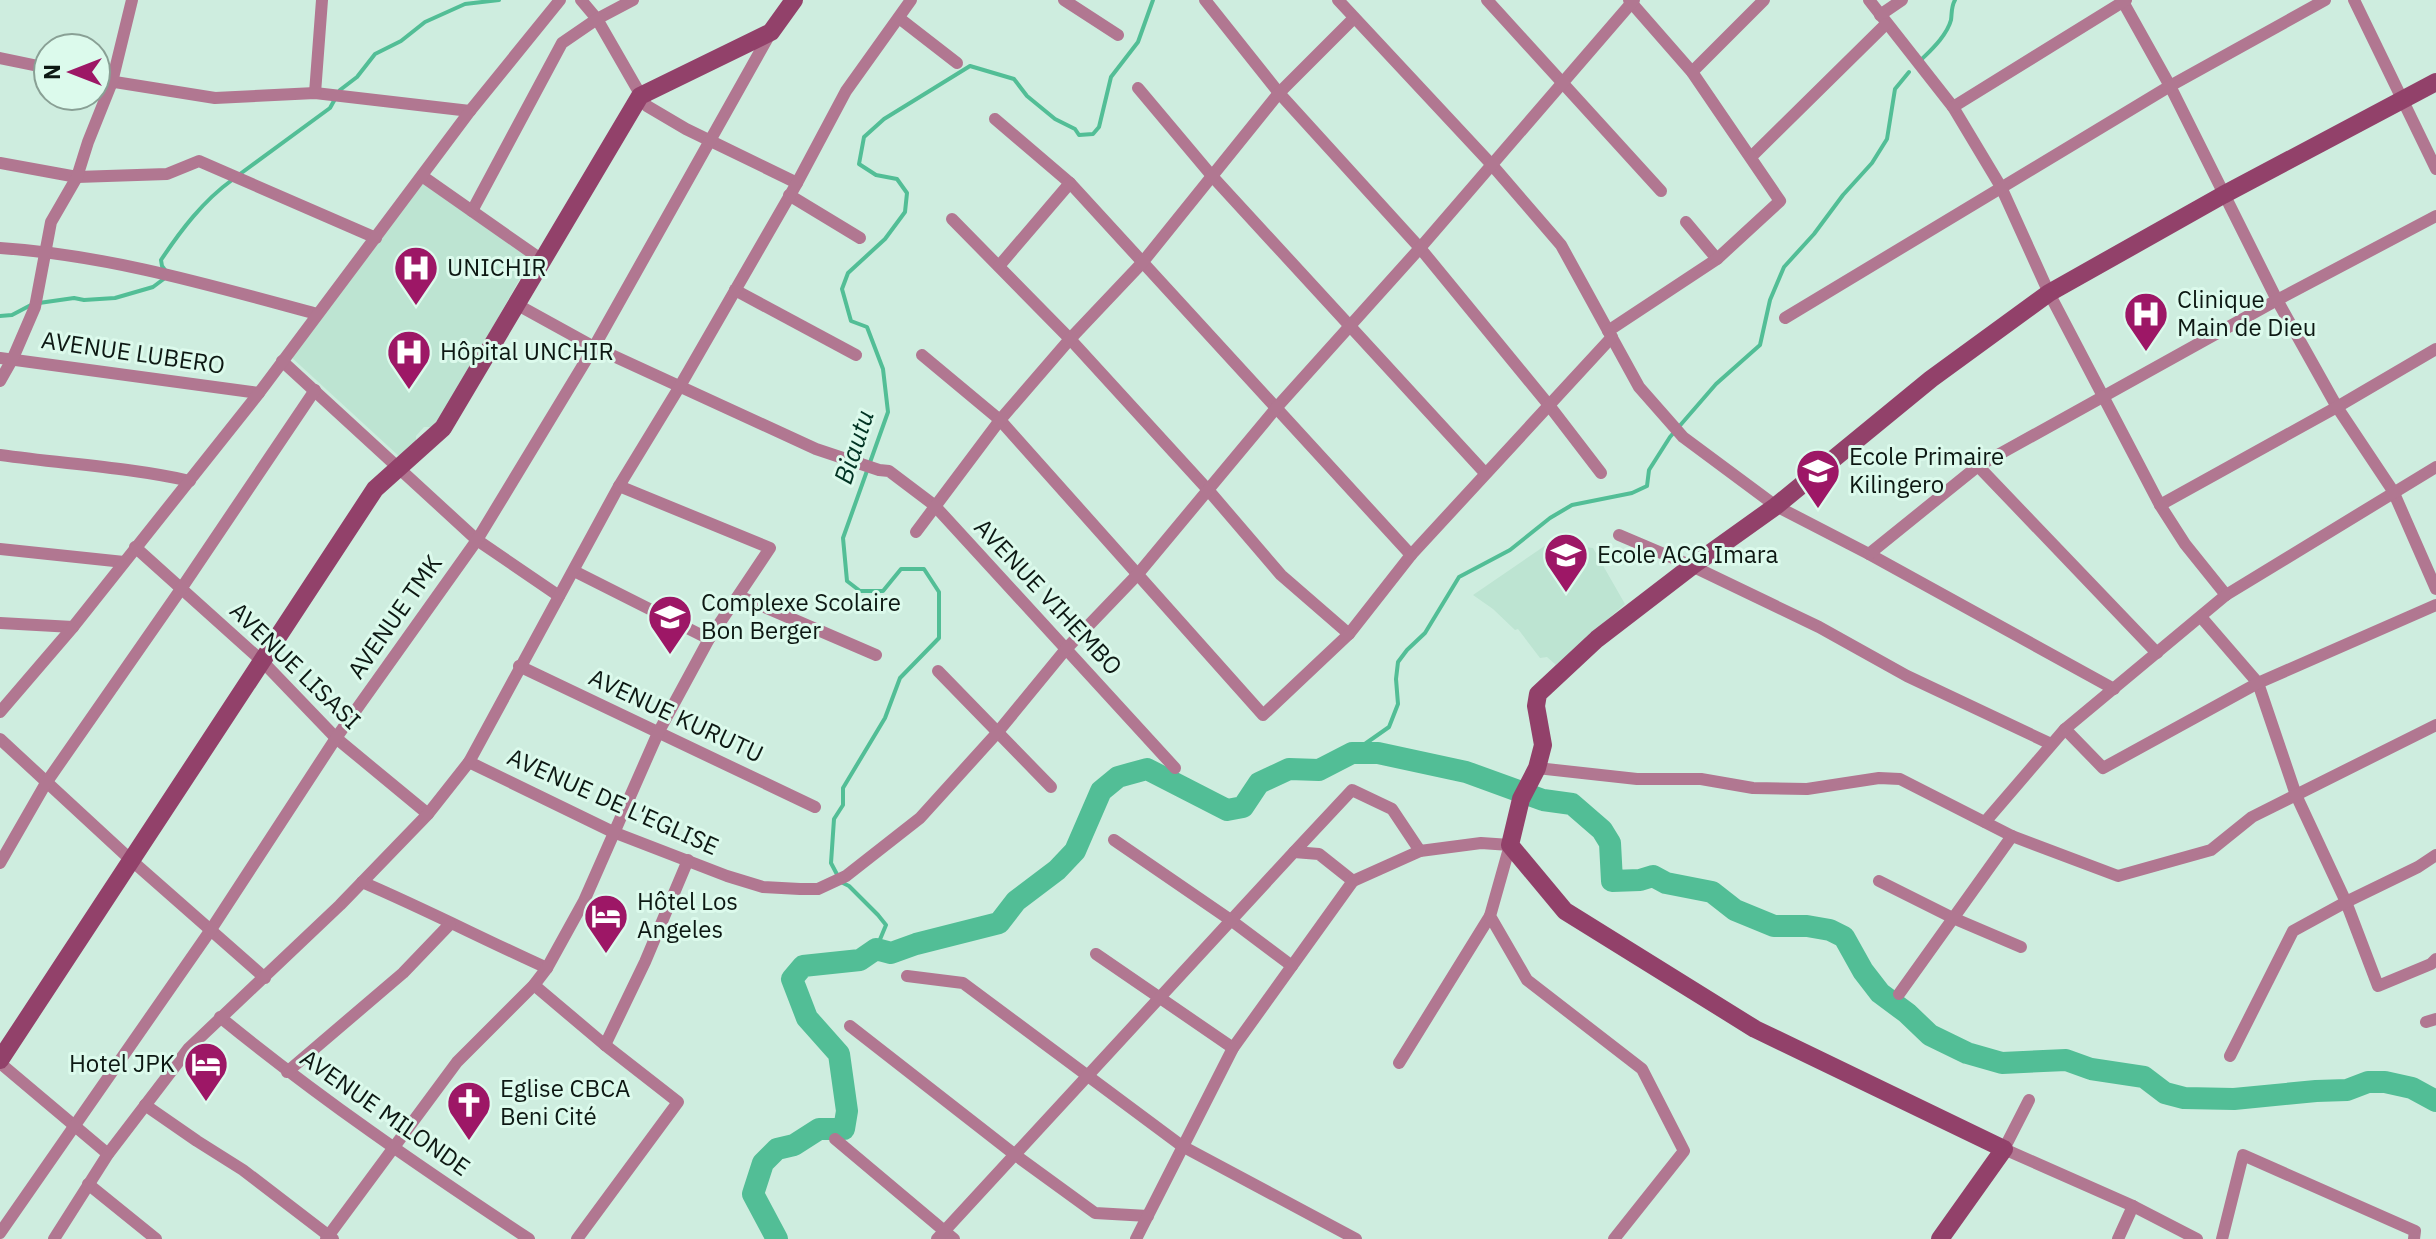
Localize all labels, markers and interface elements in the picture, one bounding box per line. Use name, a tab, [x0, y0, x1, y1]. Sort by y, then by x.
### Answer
north arrow	[32, 32, 112, 112]
text: N	[37, 64, 66, 80]
hospital icon: UNICHIR	[392, 244, 440, 307]
place label: UNICHIR	[447, 251, 547, 283]
place label: Clinique Main de Dieu	[2177, 283, 2316, 343]
hospital icon: Clinique Main de Dieu	[2122, 290, 2170, 353]
street label: AVENUE LUBERO	[39, 323, 227, 381]
hospital icon: Hôpital UNCHIR	[385, 328, 433, 391]
place label: Hôpital UNCHIR	[440, 335, 614, 367]
water label: Biautu	[825, 405, 881, 488]
place label: Ecole Primaire Kilingero	[1849, 440, 2004, 500]
school or university icon: Ecole Primaire Kilingero	[1794, 447, 1842, 510]
street label: AVENUE VIHEMBO	[968, 511, 1130, 682]
school or university icon: Ecole ACG Imara	[1542, 531, 1590, 594]
place label: Ecole ACG Imara	[1597, 538, 1779, 570]
street label: AVENUE TMK	[340, 548, 449, 685]
place label: Complexe Scolaire Bon Berger	[701, 586, 901, 646]
school or university icon: Complexe Scolaire Bon Berger	[646, 593, 694, 656]
street label: AVENUE LISASI	[223, 595, 368, 736]
street label: AVENUE KURUTU	[584, 661, 769, 769]
street label: AVENUE DE L'EGLISE	[503, 740, 724, 862]
place label: Hôtel Los Angeles	[637, 885, 738, 945]
hotel icon: Hôtel Los Angeles	[582, 892, 630, 955]
hotel icon: Hotel JPK	[182, 1040, 230, 1103]
street label: AVENUE MILONDE	[294, 1042, 477, 1183]
place label: Hotel JPK	[69, 1047, 175, 1079]
place label: Eglise CBCA Beni Cité	[500, 1072, 630, 1132]
church icon: Eglise CBCA Beni Cité	[445, 1079, 493, 1142]

